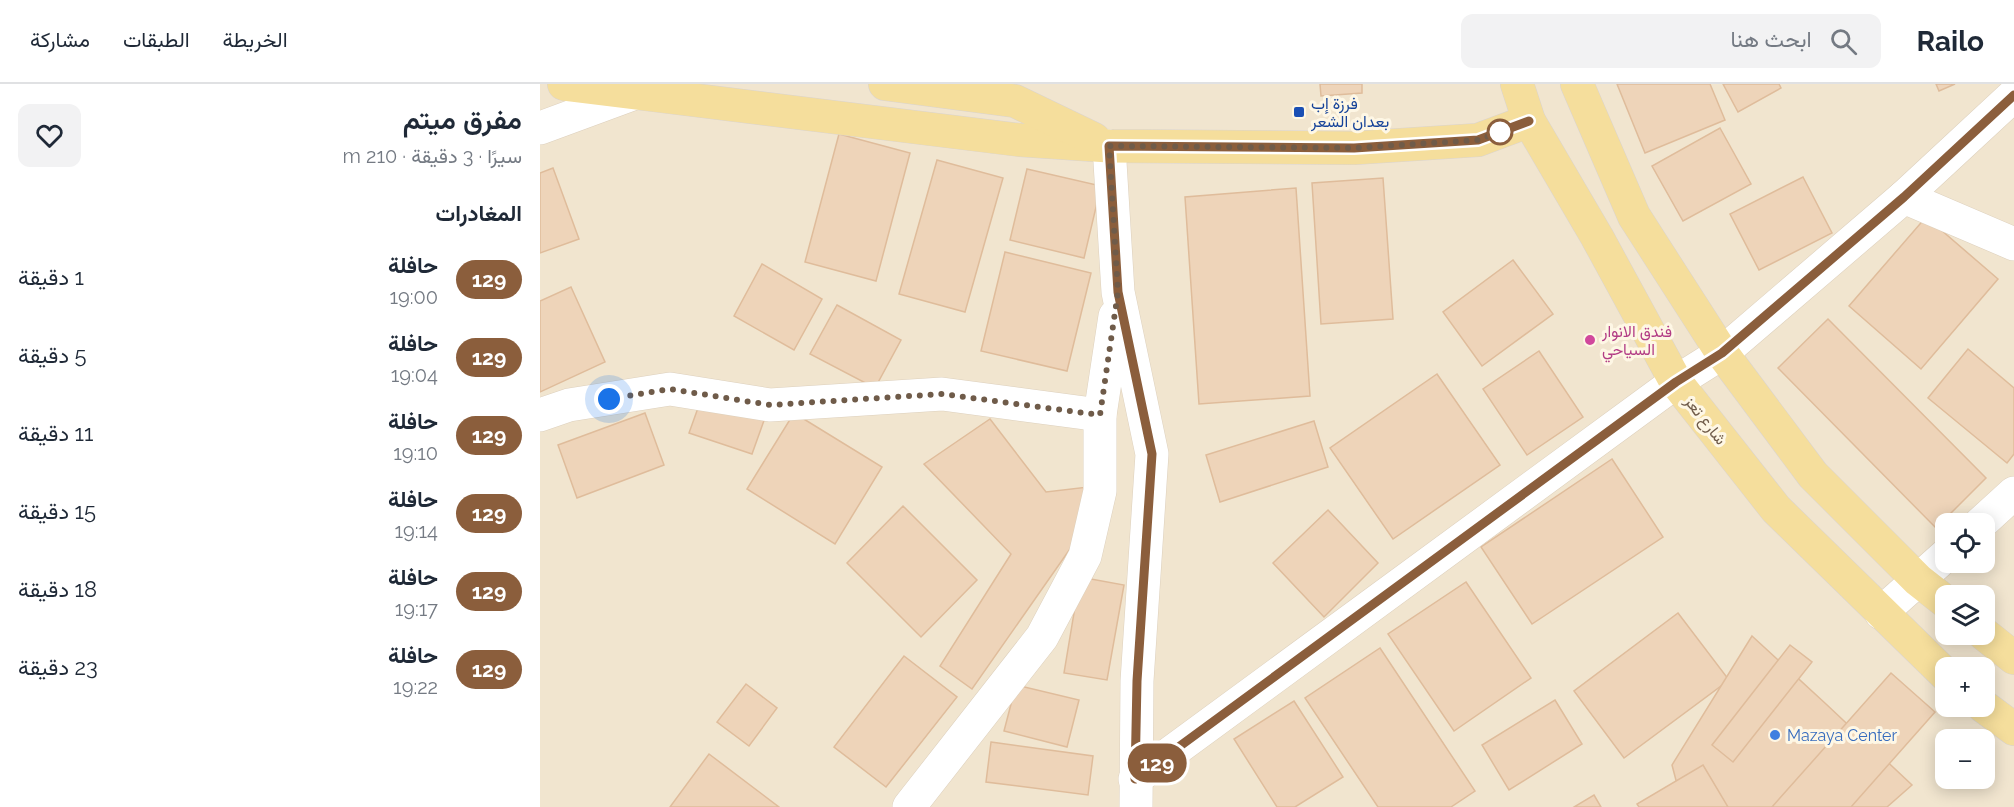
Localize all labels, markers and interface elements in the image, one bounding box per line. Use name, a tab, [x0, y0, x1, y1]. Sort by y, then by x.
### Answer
search box	[1461, 14, 1881, 68]
icon: search	[1827, 25, 1860, 58]
text: Railo	[1917, 25, 1984, 58]
text: ابحث هنا	[1730, 26, 1812, 52]
text: مشاركة	[30, 27, 90, 52]
text: الطبقات	[123, 27, 190, 52]
text: الخريطة	[223, 27, 288, 52]
place label: فرزة إب بعدان الشعر	[1310, 94, 1389, 132]
text: مفرق ميتم	[403, 103, 522, 136]
button: heart	[18, 104, 81, 167]
marker: فرزة إب بعدان الشعر	[1292, 105, 1306, 119]
unlabelled marker	[1487, 119, 1513, 145]
text: سيرًا · 3 دقيقة · 210 m	[343, 144, 522, 168]
text: المغادرات	[436, 200, 522, 226]
text: حافلة	[388, 252, 438, 278]
text: 1 دقيقة	[18, 264, 84, 290]
text: 129	[472, 267, 506, 292]
text: 19:00	[389, 285, 438, 309]
place label: فندق الانوار السياحي	[1601, 322, 1672, 363]
text: حافلة	[388, 330, 438, 356]
marker: فندق الانوار السياحي	[1583, 333, 1597, 347]
text: 5 دقيقة	[18, 342, 87, 368]
text: 129	[472, 345, 506, 370]
text: 19:04	[391, 363, 438, 387]
your location	[594, 384, 624, 414]
street label: شارع تعز	[1679, 391, 1730, 450]
text: حافلة	[388, 408, 438, 434]
text: 11 دقيقة	[18, 420, 93, 446]
text: 129	[472, 423, 506, 448]
text: 19:10	[393, 441, 438, 465]
text: حافلة	[388, 486, 438, 512]
text: 15 دقيقة	[18, 498, 96, 524]
text: 129	[472, 501, 506, 526]
map controls	[1935, 513, 1995, 789]
button: locate	[1935, 513, 1995, 573]
text: 19:14	[394, 519, 438, 543]
text: حافلة	[388, 564, 438, 590]
text: 18 دقيقة	[18, 576, 97, 602]
text: 129	[472, 579, 506, 604]
button: layers	[1935, 585, 1995, 645]
text: 19:17	[395, 597, 438, 621]
text: حافلة	[388, 642, 438, 668]
text: 23 دقيقة	[18, 654, 98, 680]
text: 129	[472, 657, 506, 682]
button: +	[1935, 657, 1995, 717]
text: 19:22	[393, 675, 438, 699]
place label: Mazaya Center	[1787, 726, 1897, 745]
marker: Mazaya Center	[1768, 728, 1782, 742]
button: −	[1935, 729, 1995, 789]
line badge: 129	[1122, 744, 1192, 782]
text: 129	[1140, 751, 1174, 776]

